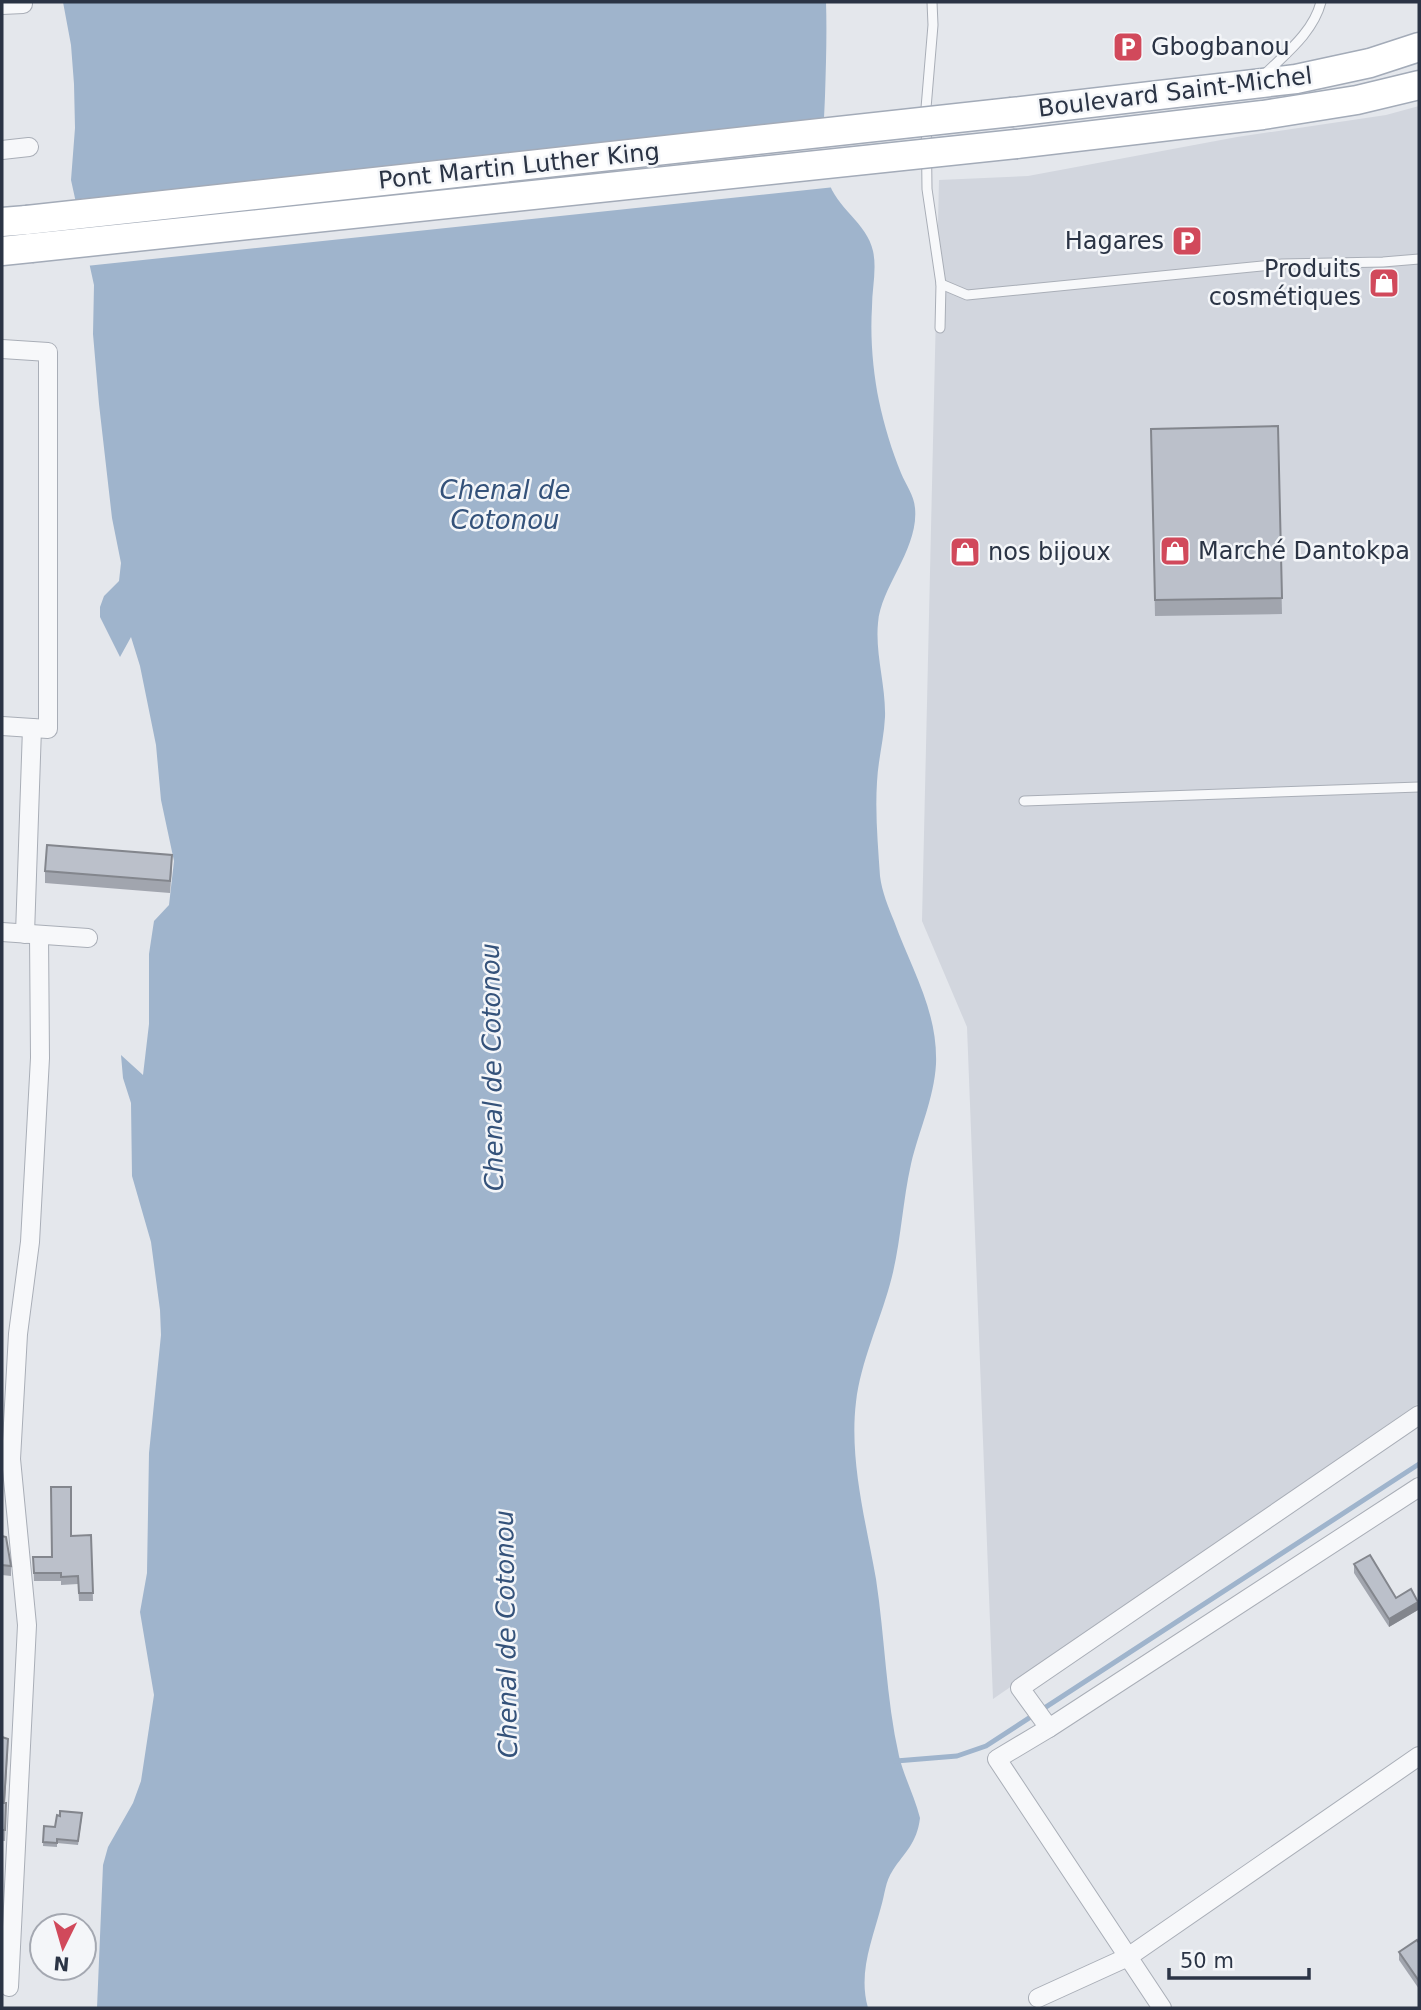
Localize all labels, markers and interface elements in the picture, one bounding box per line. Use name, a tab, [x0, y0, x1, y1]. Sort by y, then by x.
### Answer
parking icon: Gbogbanou	[1111, 30, 1145, 64]
place label: Gbogbanou	[1151, 33, 1290, 61]
street label: Boulevard Saint-Michel	[1036, 61, 1314, 123]
street label: Pont Martin Luther King	[377, 137, 661, 195]
parking icon: Hagares	[1170, 224, 1204, 258]
place label: Hagares	[1065, 227, 1164, 255]
place label: Produits cosmétiques	[1209, 255, 1361, 311]
shop icon: Produits cosmétiques	[1367, 266, 1401, 300]
water label: Chenal de Cotonou	[439, 475, 571, 535]
shop icon: Marché Dantokpa	[1158, 534, 1192, 568]
shop icon: nos bijoux	[948, 535, 982, 569]
place label: Marché Dantokpa	[1198, 537, 1410, 565]
place label: nos bijoux	[988, 538, 1111, 566]
water label: Chenal de Cotonou	[475, 943, 509, 1191]
water label: Chenal de Cotonou	[489, 1510, 523, 1758]
north arrow	[28, 1912, 98, 1982]
scale bar	[1169, 1937, 1309, 1981]
text: 50 m	[1180, 1949, 1234, 1973]
text: N	[53, 1952, 70, 1976]

